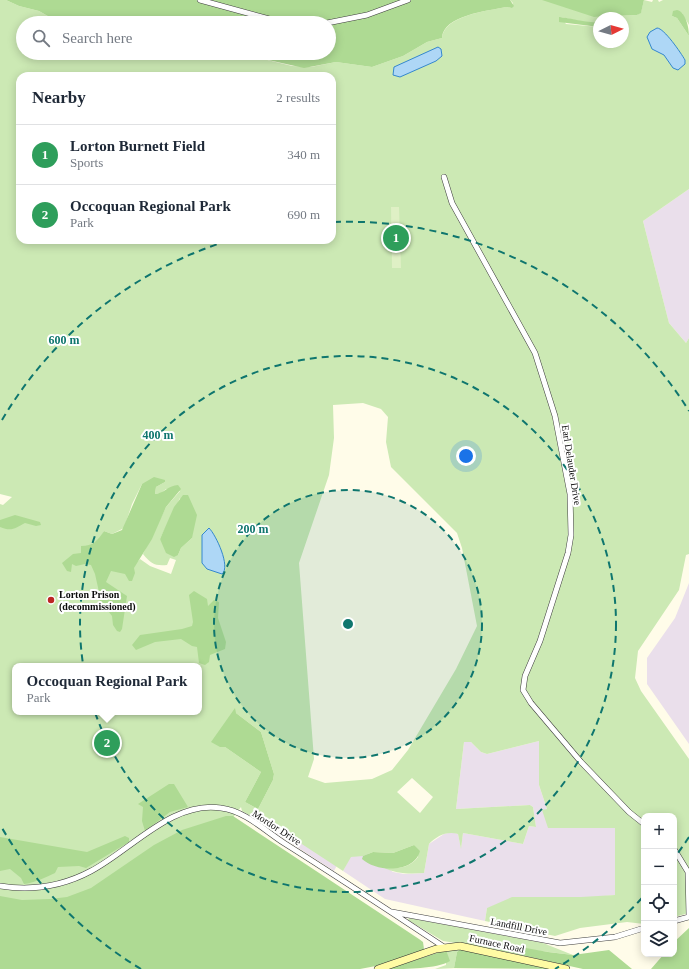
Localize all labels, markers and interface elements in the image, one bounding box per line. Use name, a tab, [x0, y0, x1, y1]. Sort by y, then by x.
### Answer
north arrow	[593, 12, 629, 48]
search box	[16, 16, 336, 60]
icon: search	[30, 27, 52, 49]
text: Search here	[62, 30, 132, 46]
text: Nearby	[32, 88, 86, 107]
text: 2 results	[276, 90, 320, 105]
text: Lorton Burnett Field	[70, 138, 205, 154]
text: 1	[42, 147, 48, 162]
text: 340 m	[287, 147, 320, 162]
text: Sports	[70, 155, 103, 170]
text: Occoquan Regional Park	[70, 198, 231, 214]
text: 2	[42, 207, 48, 222]
text: 690 m	[287, 207, 320, 222]
text: Park	[70, 215, 94, 230]
pin: 1	[383, 223, 409, 253]
text: 600 m	[49, 333, 80, 347]
street label: Earl Delauder Drive	[560, 424, 583, 507]
text: 400 m	[143, 428, 174, 442]
your location	[456, 446, 476, 466]
text: 200 m	[238, 522, 269, 536]
place label: Lorton Prison (decommissioned)	[59, 589, 136, 613]
marker: Lorton Prison (decommissioned)	[46, 595, 56, 605]
centre of rings	[341, 617, 355, 631]
popup	[12, 663, 202, 715]
text: Occoquan Regional Park	[27, 673, 187, 689]
text: Park	[27, 690, 50, 705]
pin: 2	[94, 728, 120, 758]
street label: Mordor Drive	[250, 808, 304, 848]
map controls	[641, 813, 677, 957]
button: +	[641, 813, 677, 849]
button: −	[641, 849, 677, 885]
button: locate	[641, 885, 677, 921]
street label: Landfill Drive	[490, 916, 549, 937]
button: layers	[641, 921, 677, 957]
street label: Furnace Road	[468, 932, 525, 955]

